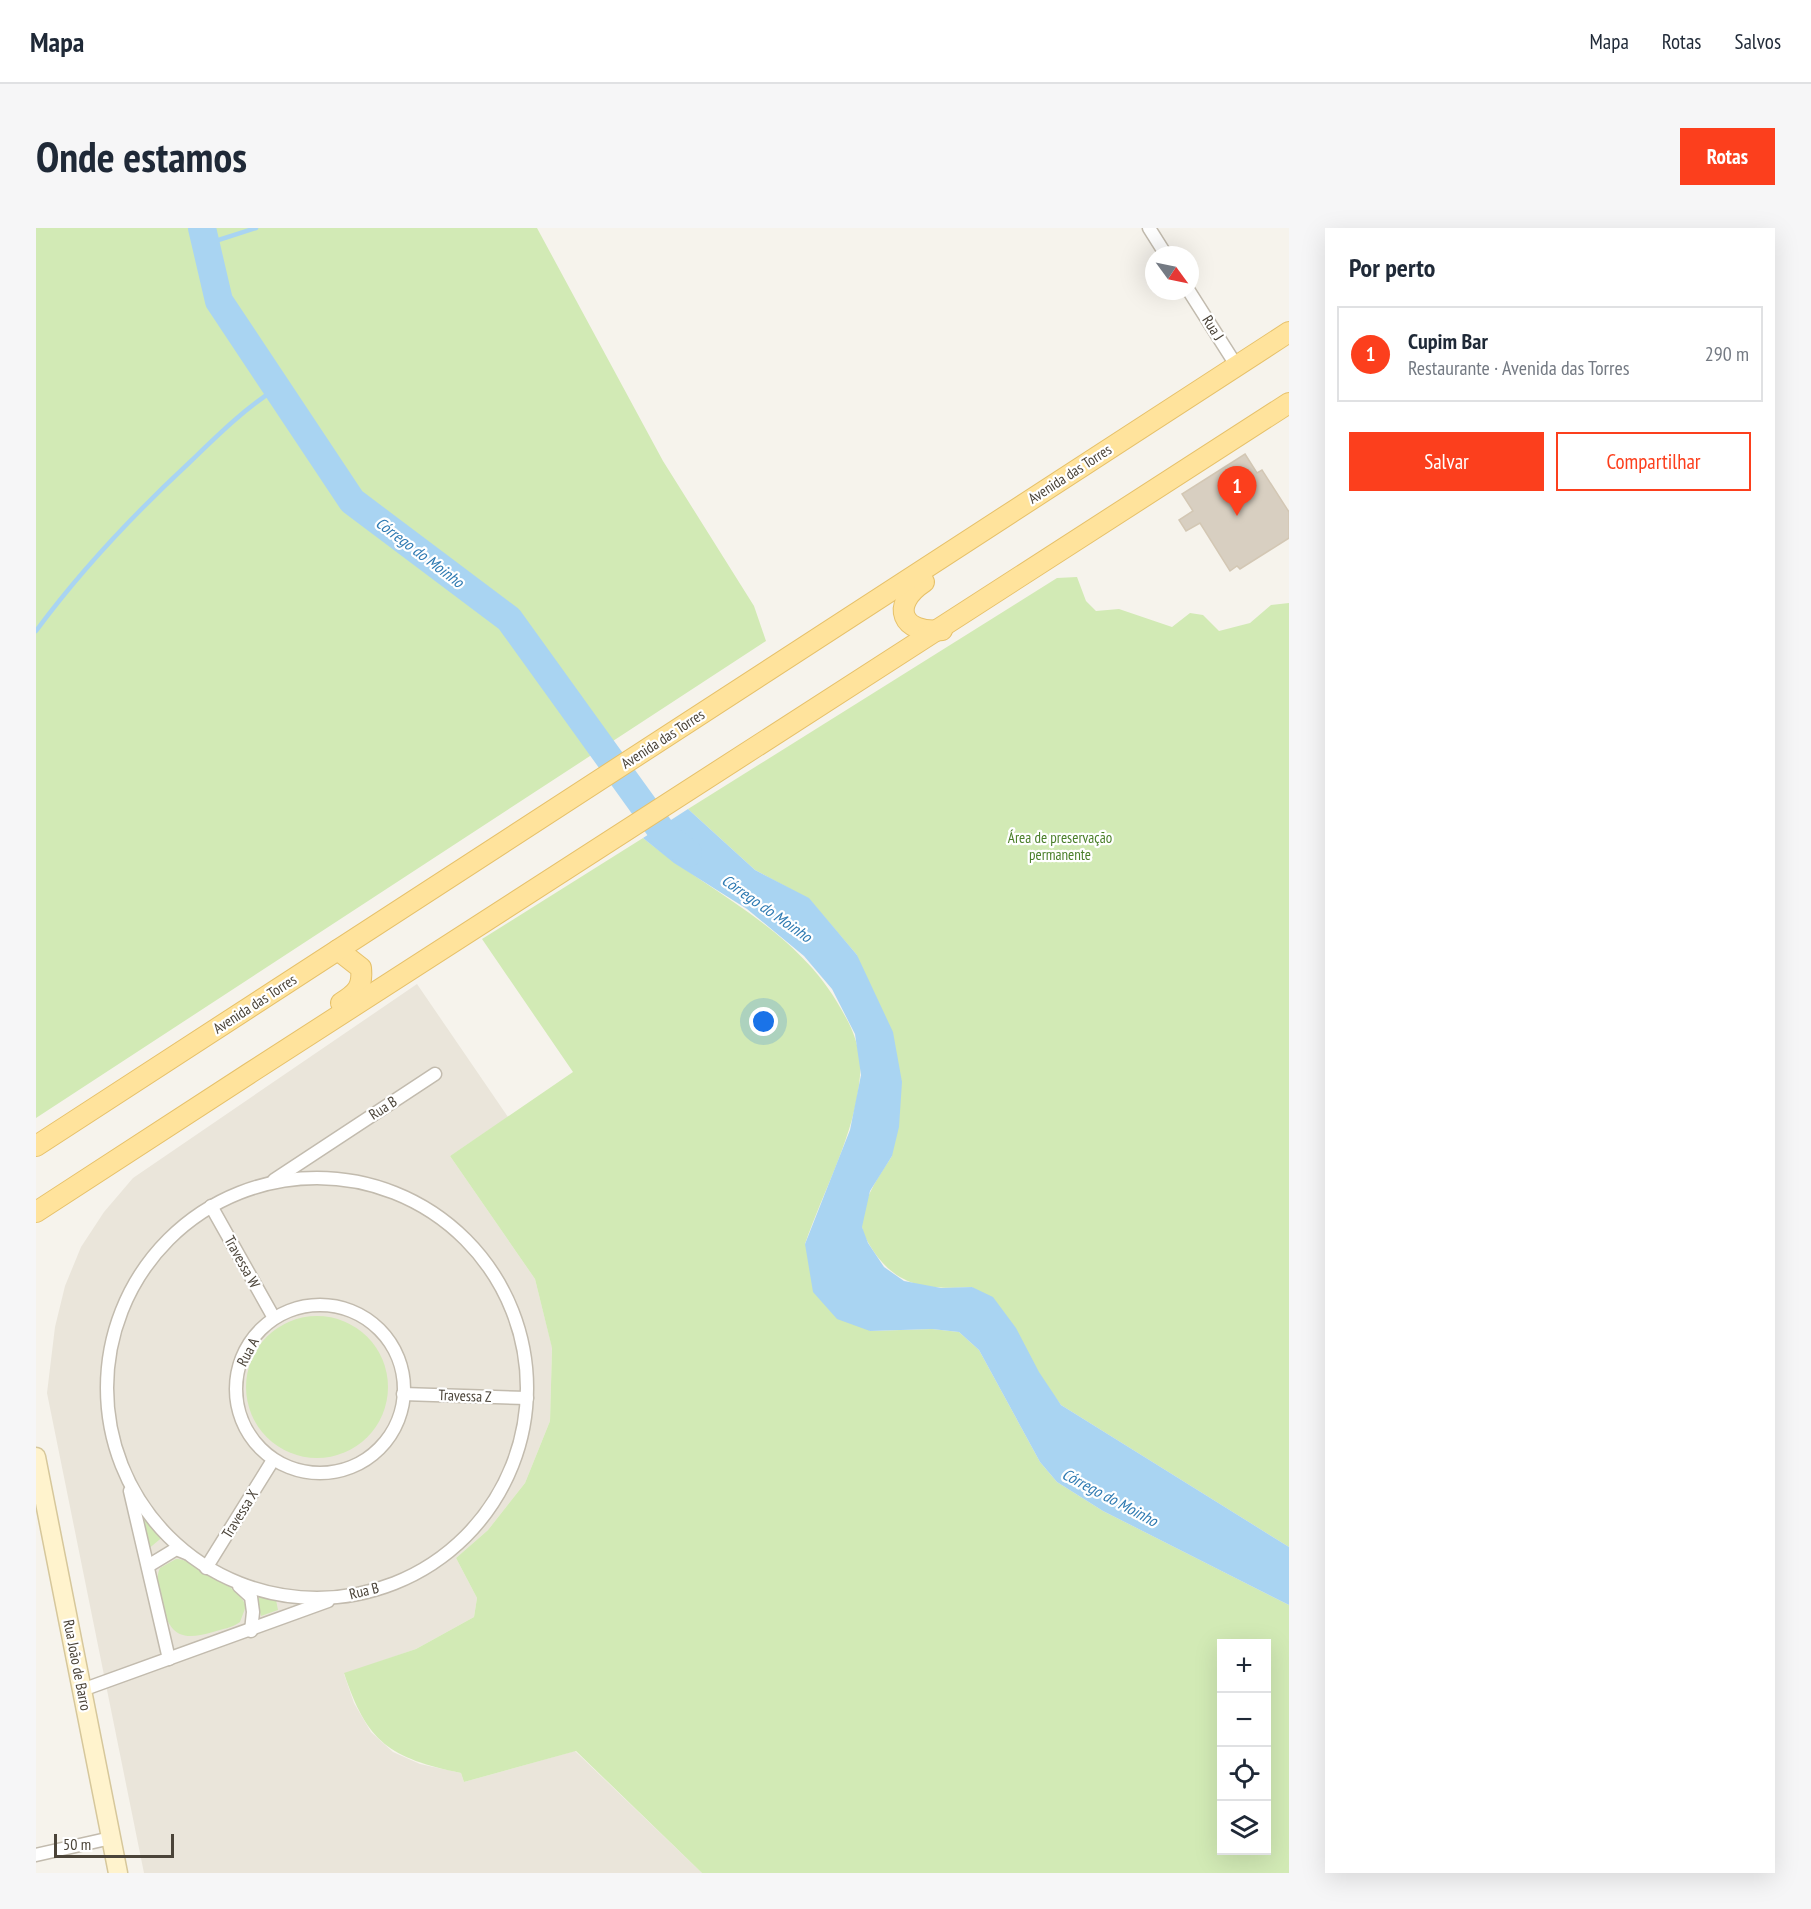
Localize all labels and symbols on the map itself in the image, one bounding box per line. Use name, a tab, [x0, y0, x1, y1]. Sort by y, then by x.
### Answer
north arrow	[1145, 246, 1199, 300]
street label: Rua J	[1198, 311, 1229, 344]
street label: Avenida das Torres	[1024, 440, 1115, 508]
pin: 1	[1218, 466, 1256, 516]
water label: Córrego do Moinho	[372, 512, 469, 592]
street label: Avenida das Torres	[617, 705, 708, 773]
park label: Área de preservação permanente	[1008, 828, 1112, 864]
water label: Córrego do Moinho	[718, 870, 817, 947]
street label: Avenida das Torres	[209, 970, 300, 1038]
your location	[749, 1007, 778, 1036]
street label: Rua B	[365, 1091, 400, 1124]
street label: Travessa W	[220, 1232, 264, 1291]
street label: Rua A	[232, 1333, 263, 1369]
street label: Travessa Z	[438, 1385, 492, 1406]
water label: Córrego do Moinho	[1059, 1464, 1162, 1531]
street label: Travessa X	[217, 1485, 262, 1542]
street label: Rua B	[347, 1578, 381, 1603]
street label: Rua João de Barro	[59, 1618, 96, 1712]
scale bar	[54, 1831, 174, 1858]

